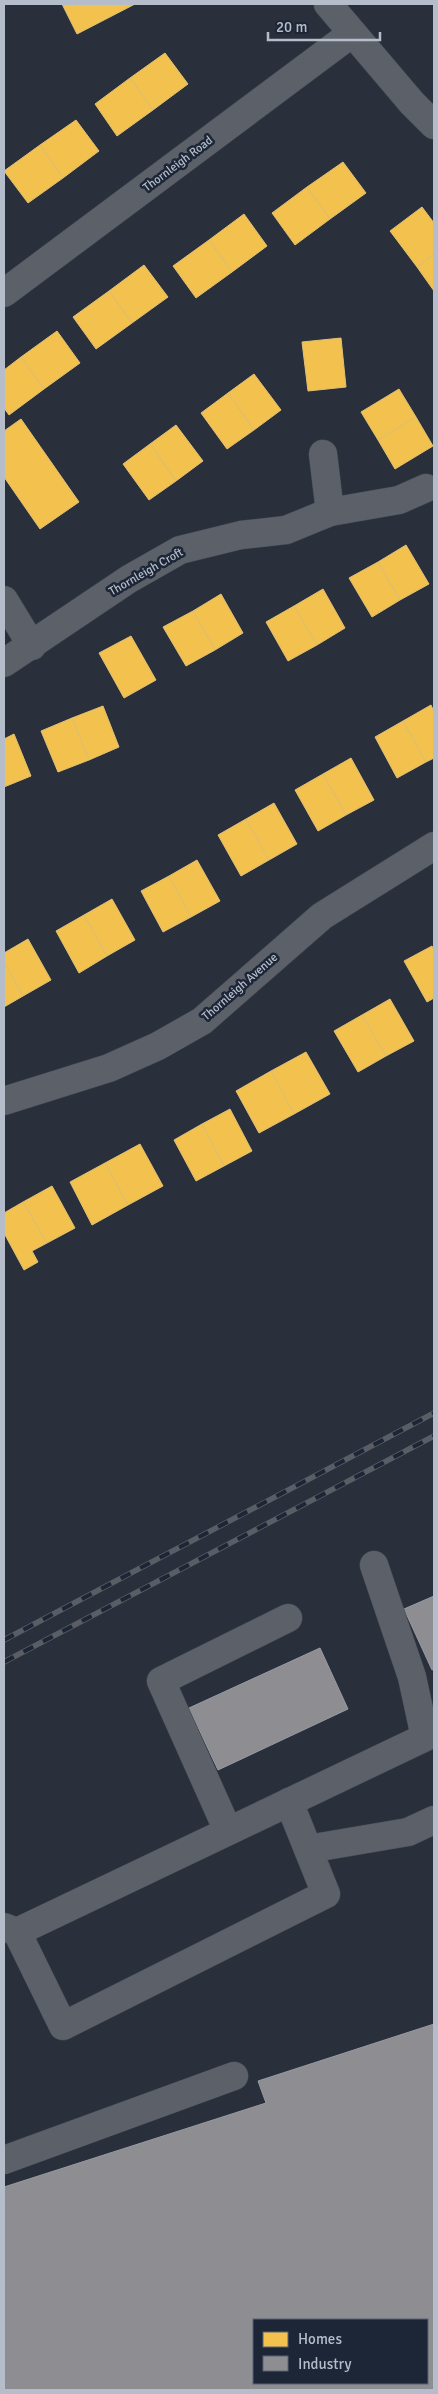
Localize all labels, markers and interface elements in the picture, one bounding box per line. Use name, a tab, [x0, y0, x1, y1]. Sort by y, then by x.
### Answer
scale bar	[268, 10, 380, 42]
text: 20 m	[276, 18, 307, 36]
street label: Thornleigh Road	[140, 133, 216, 195]
street label: Thornleigh Croft	[106, 545, 186, 599]
street label: Thornleigh Avenue	[199, 950, 281, 1024]
legend	[253, 2319, 428, 2384]
text: Homes	[298, 2330, 342, 2348]
text: Industry	[298, 2355, 351, 2373]

